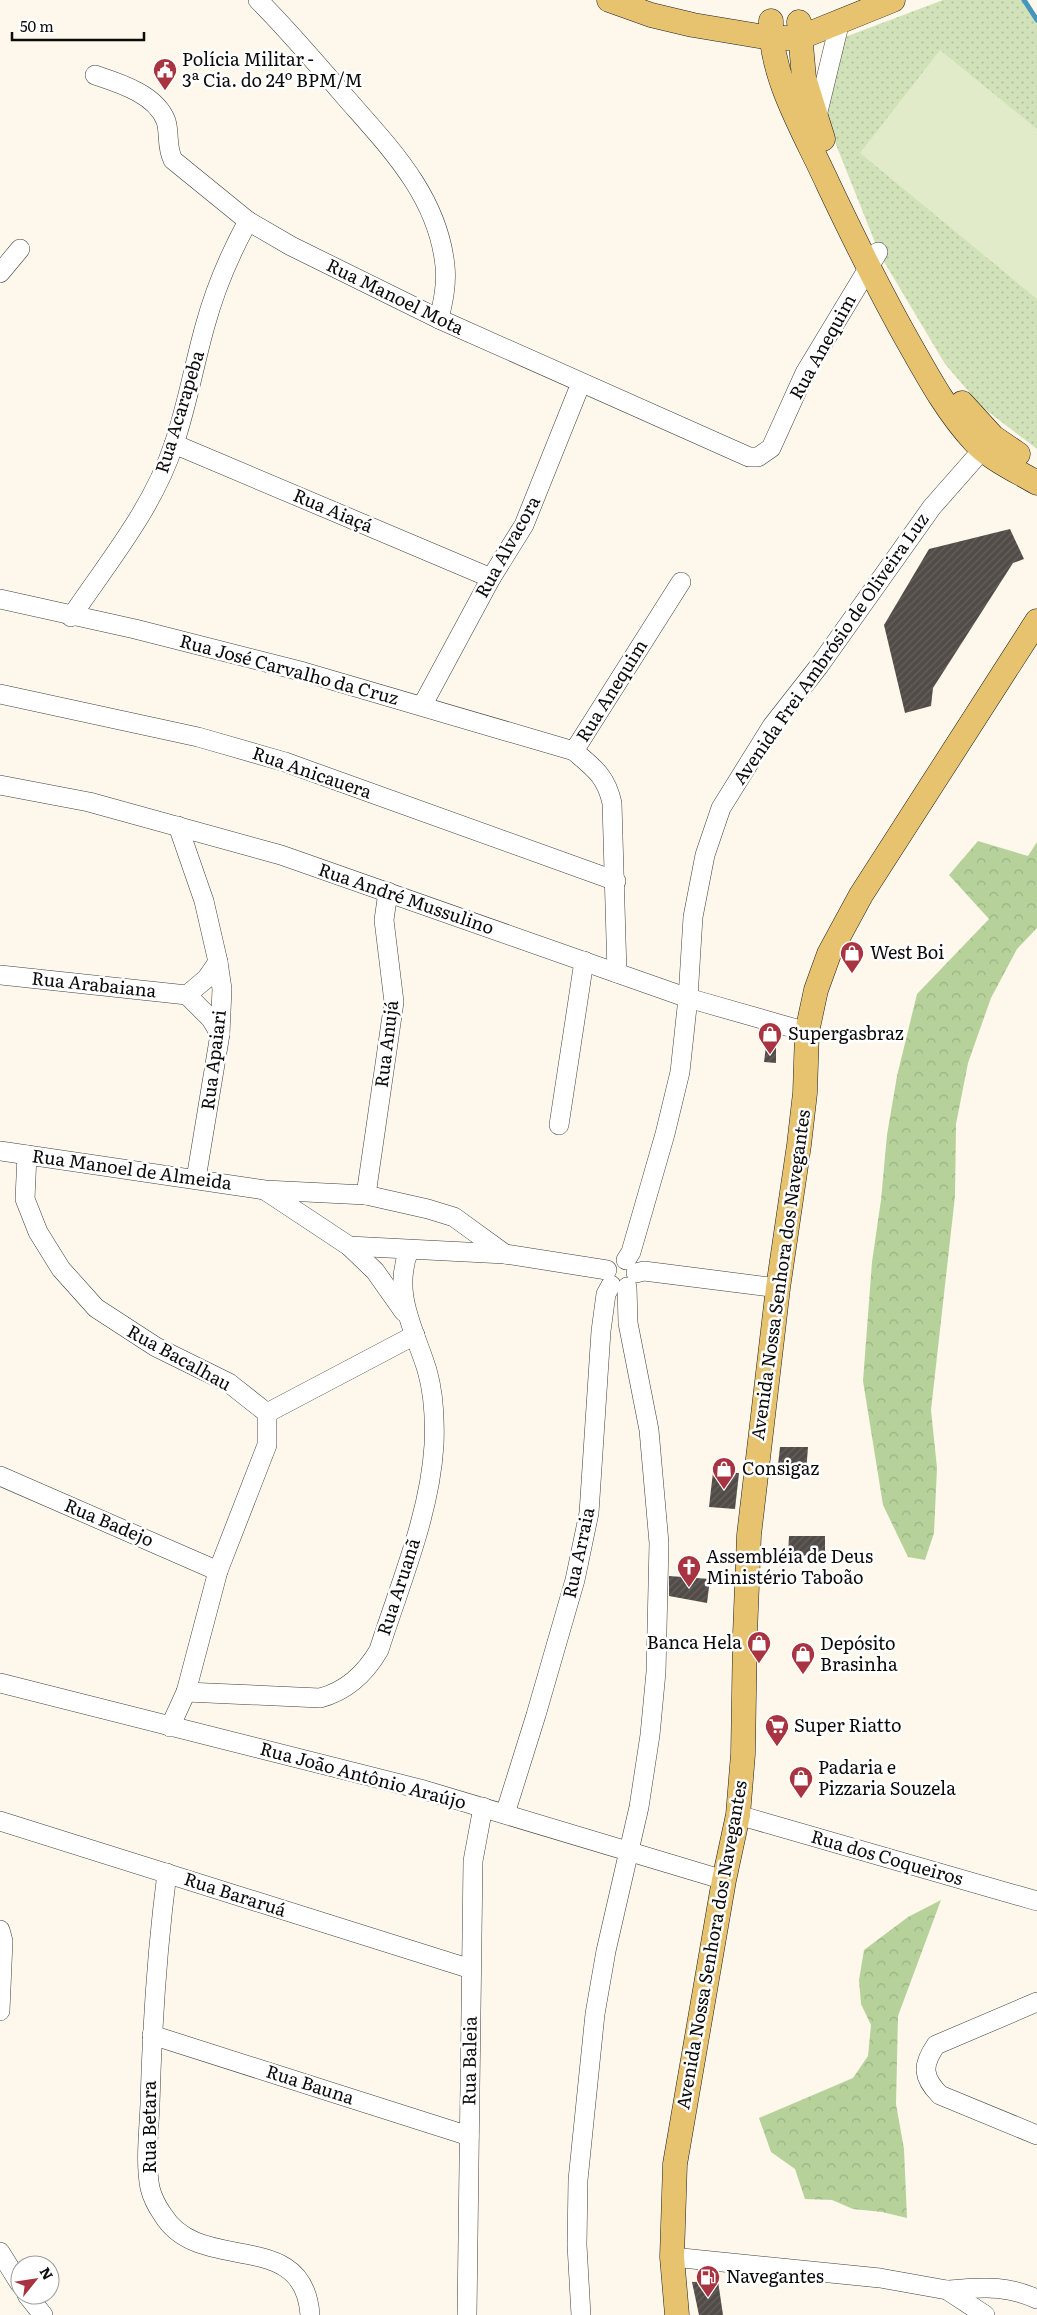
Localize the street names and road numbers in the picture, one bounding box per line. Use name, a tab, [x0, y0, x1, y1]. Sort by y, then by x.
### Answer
street label: Rua Manoel Mota	[322, 251, 469, 341]
street label: Rua Anequim	[782, 289, 862, 404]
street label: Rua Acarapeba	[147, 347, 210, 476]
street label: Rua Aiaçá	[289, 481, 378, 539]
street label: Rua Alvacora	[467, 490, 546, 602]
street label: Avenida Frei Ambrósio de Oliveira Luz	[725, 507, 934, 789]
street label: Rua José Carvalho da Cruz	[177, 626, 402, 711]
street label: Rua Anequim	[568, 634, 653, 747]
street label: Rua Anicauera	[249, 739, 376, 805]
street label: Rua André Mussulino	[315, 855, 498, 940]
street label: Rua Arabaiana	[30, 964, 158, 1004]
street label: Rua Anujá	[367, 998, 404, 1089]
street label: Rua Apaiari	[193, 1008, 232, 1111]
street label: Avenida Nossa Senhora dos Navegantes	[743, 1108, 816, 1442]
street label: Rua Manoel de Almeida	[31, 1141, 234, 1196]
street label: Rua Bacalhau	[123, 1317, 237, 1397]
street label: Rua Badejo	[61, 1491, 158, 1553]
street label: Rua Arraia	[555, 1504, 600, 1601]
street label: Rua Aruanã	[369, 1534, 426, 1639]
street label: Rua João Antônio Araújo	[257, 1734, 470, 1815]
street label: Avenida Nossa Senhora dos Navegantes	[668, 1778, 753, 2111]
street label: Rua dos Coqueiros	[808, 1822, 967, 1891]
street label: Rua Bararuá	[181, 1864, 290, 1923]
street label: Rua Baleia	[454, 2016, 483, 2106]
street label: Rua Bauna	[263, 2057, 358, 2111]
street label: Rua Betara	[135, 2080, 162, 2173]

